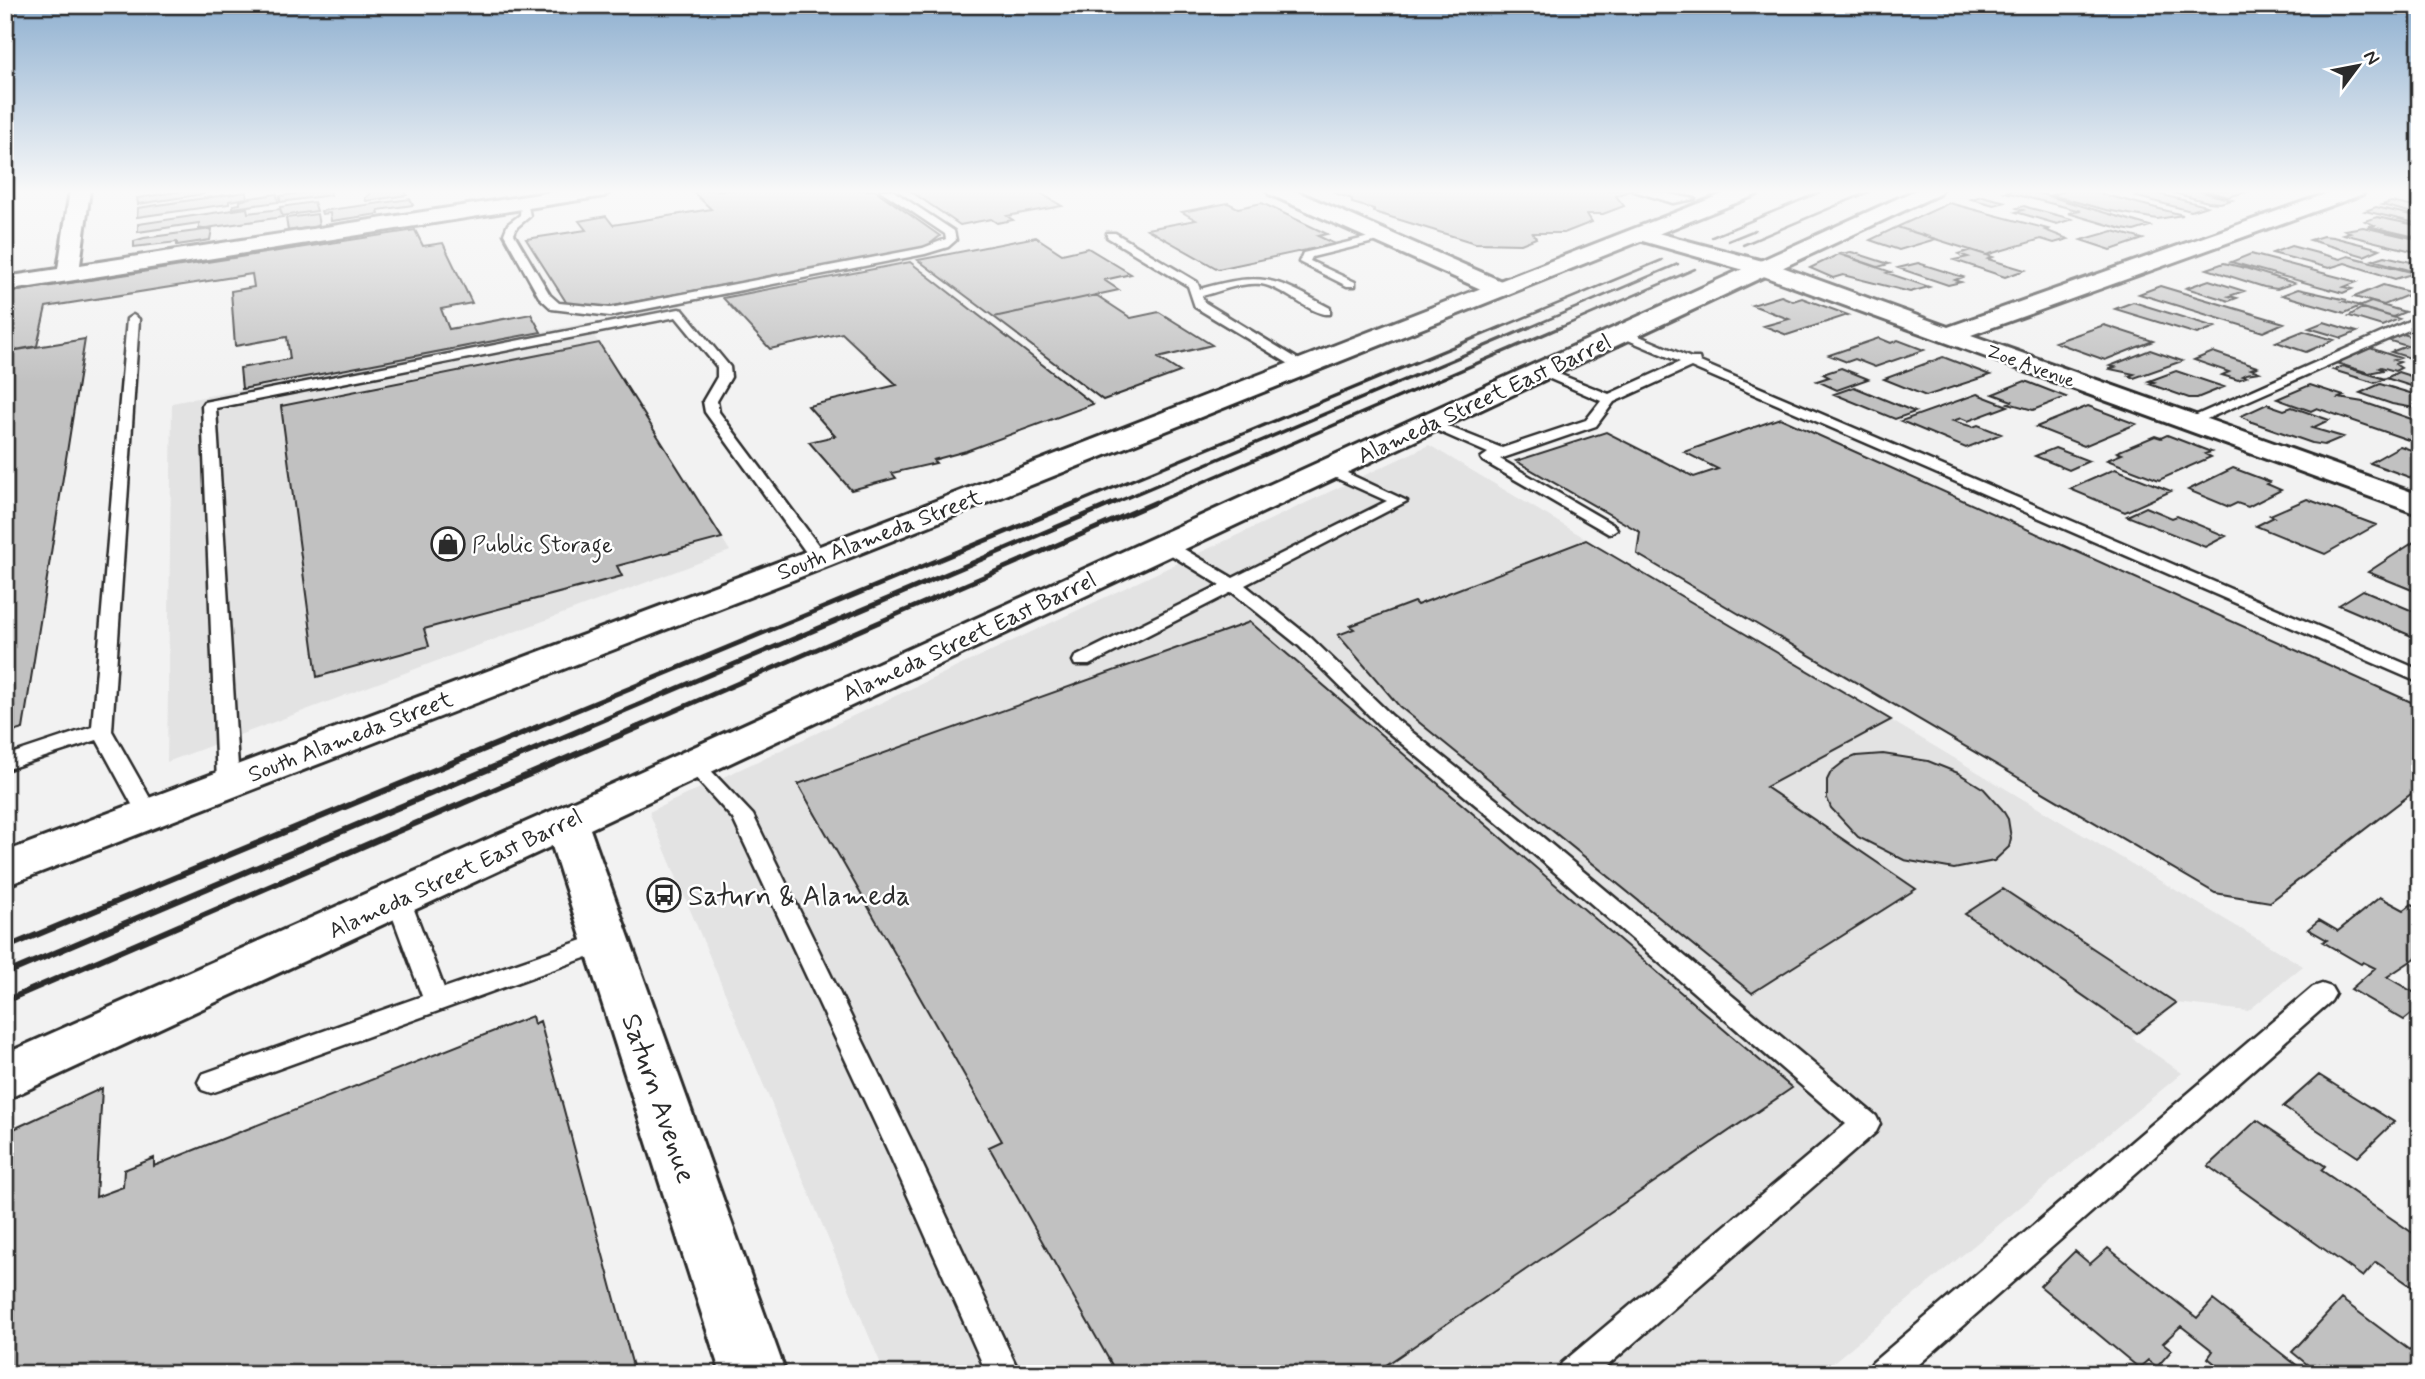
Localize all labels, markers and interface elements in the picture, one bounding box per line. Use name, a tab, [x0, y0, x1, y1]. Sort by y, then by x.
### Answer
north arrow	[2324, 32, 2394, 102]
text: N	[2357, 46, 2385, 70]
street label: Alameda Street East Barrel	[1353, 328, 1617, 472]
street label: Zoe Avenue	[1983, 339, 2078, 394]
street label: South Alameda Street	[773, 483, 987, 589]
shop icon: Public Storage	[429, 525, 467, 563]
place label: Public Storage	[472, 531, 613, 563]
street label: Alameda Street East Barrel	[838, 566, 1102, 710]
street label: South Alameda Street	[244, 685, 458, 791]
street label: Alameda Street East Barrel	[324, 803, 588, 947]
bus stop icon: Saturn & Alameda	[645, 876, 683, 914]
place label: Saturn & Alameda	[688, 879, 910, 916]
street label: Saturn Avenue	[611, 1009, 704, 1188]

